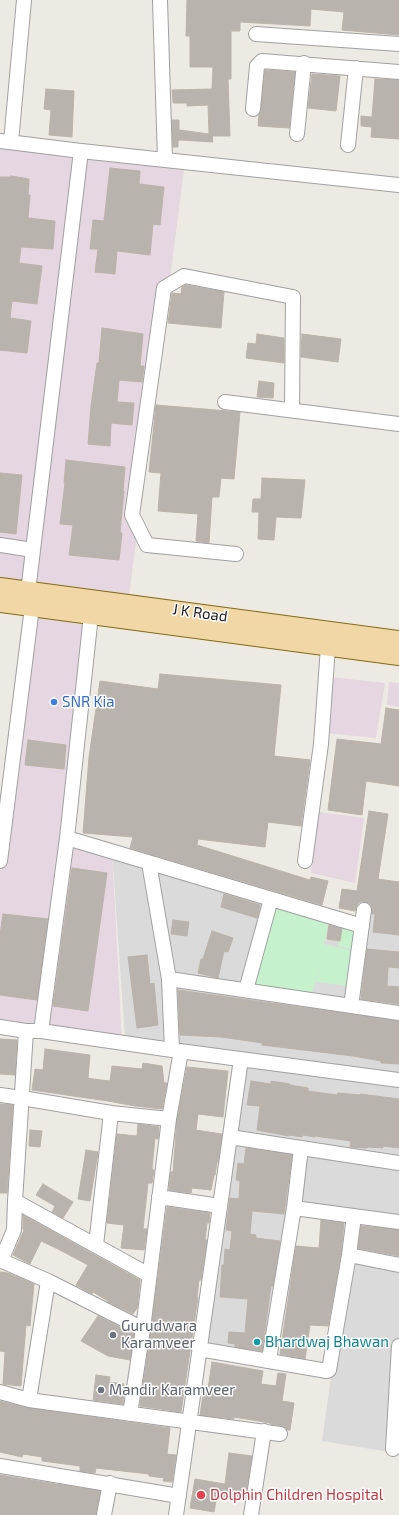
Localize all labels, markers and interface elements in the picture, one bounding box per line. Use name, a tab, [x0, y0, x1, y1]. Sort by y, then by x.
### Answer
street label: J K Road	[171, 600, 229, 626]
place label: SNR Kia	[62, 693, 114, 711]
marker: SNR Kia	[49, 697, 59, 707]
place label: Gurudwara Karamveer	[121, 1317, 197, 1352]
marker: Gurudwara Karamveer	[108, 1330, 118, 1340]
place label: Bhardwaj Bhawan	[265, 1333, 389, 1351]
marker: Bhardwaj Bhawan	[252, 1337, 262, 1347]
place label: Mandir Karamveer	[109, 1381, 235, 1399]
marker: Mandir Karamveer	[96, 1385, 106, 1395]
place label: Dolphin Children Hospital	[210, 1486, 383, 1504]
marker: Dolphin Children Hospital	[195, 1489, 207, 1501]

